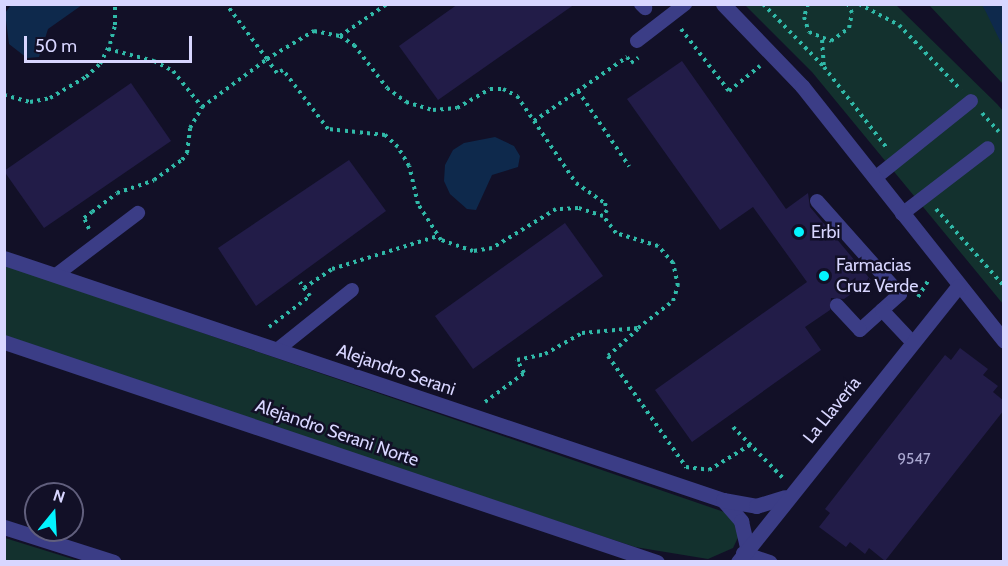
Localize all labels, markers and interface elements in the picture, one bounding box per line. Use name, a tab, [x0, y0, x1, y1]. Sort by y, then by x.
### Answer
scale bar	[27, 24, 195, 62]
text: 50 m	[35, 35, 77, 57]
place label: Erbi	[811, 221, 840, 243]
marker: Erbi	[792, 225, 806, 239]
place label: Farmacias Cruz Verde	[836, 255, 918, 298]
marker: Farmacias Cruz Verde	[817, 269, 831, 283]
street label: Alejandro Serani	[334, 340, 458, 400]
street label: La Llavería	[799, 372, 865, 448]
street label: Alejandro Serani Norte	[252, 395, 422, 471]
house number: 9547	[898, 451, 930, 469]
north arrow	[24, 482, 84, 542]
text: N	[51, 486, 67, 507]

